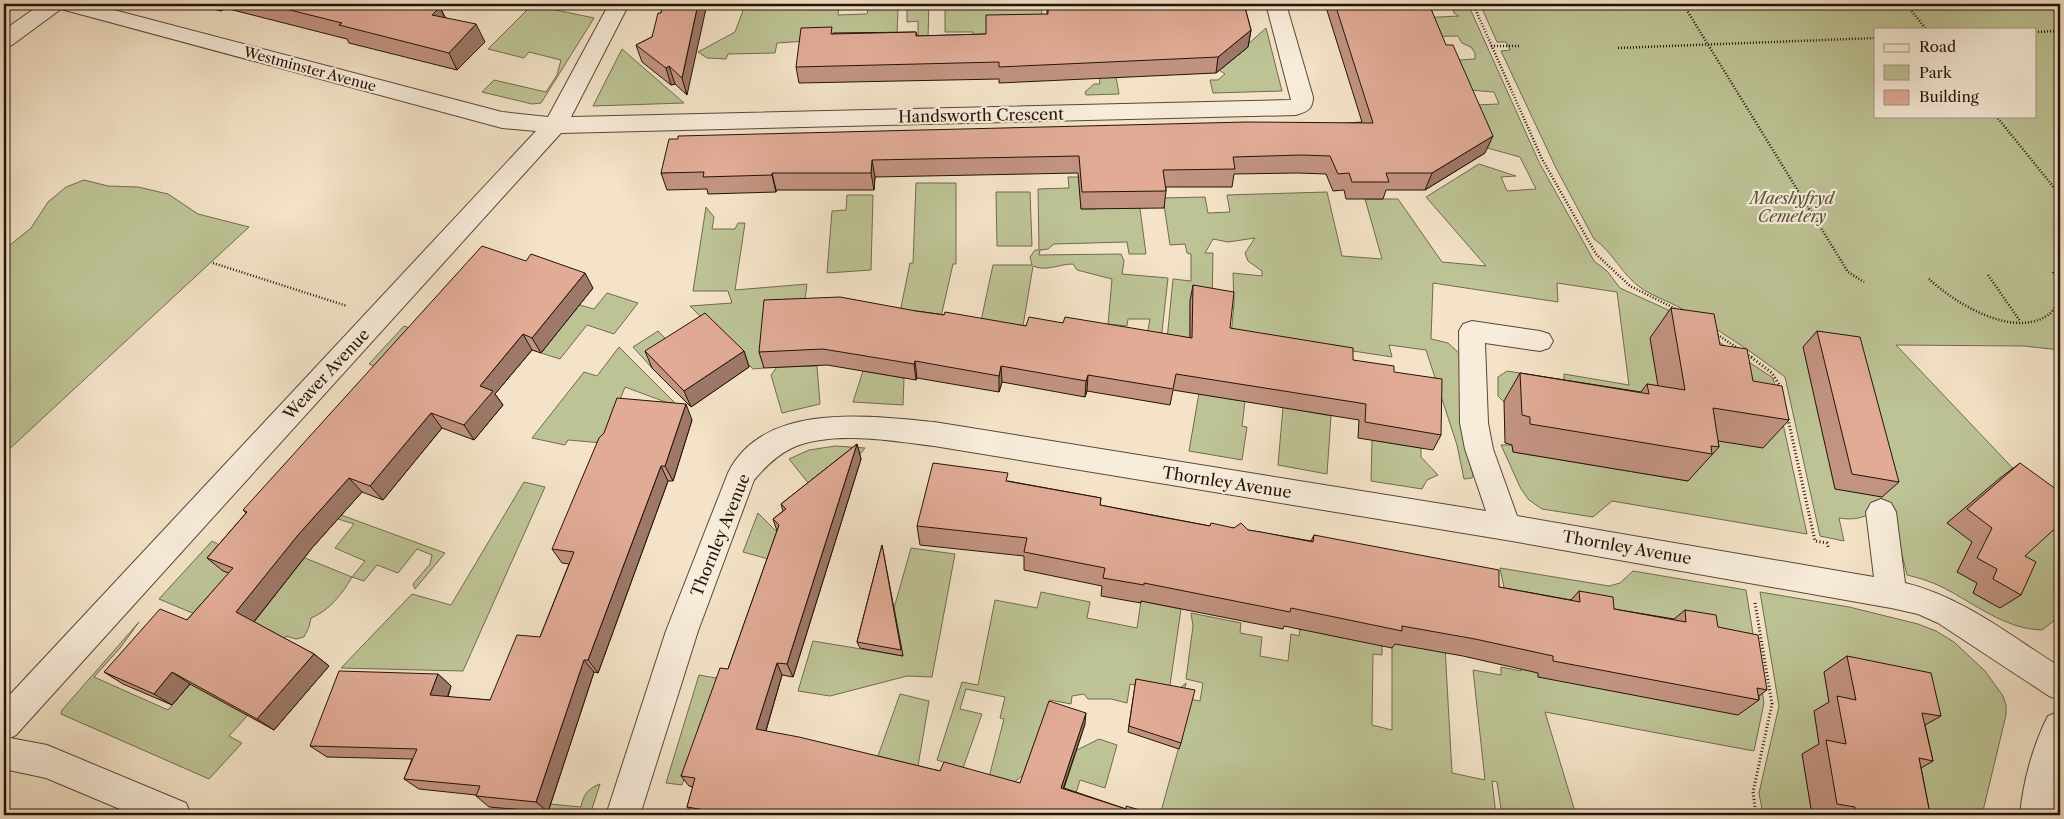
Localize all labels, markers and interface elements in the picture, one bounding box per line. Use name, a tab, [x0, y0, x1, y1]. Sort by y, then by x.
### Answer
legend	[1874, 28, 2036, 118]
text: Road	[1919, 37, 1956, 56]
street label: Westminster Avenue	[241, 42, 378, 95]
text: Park	[1919, 63, 1953, 82]
text: Building	[1919, 87, 1979, 106]
street label: Handsworth Crescent	[898, 104, 1064, 126]
park label: Maeshyfryd Cemetery	[1748, 188, 1836, 226]
street label: Weaver Avenue	[278, 324, 373, 424]
street label: Thornley Avenue	[1161, 462, 1293, 502]
street label: Thornley Avenue	[686, 471, 754, 599]
street label: Thornley Avenue	[1561, 526, 1693, 568]

